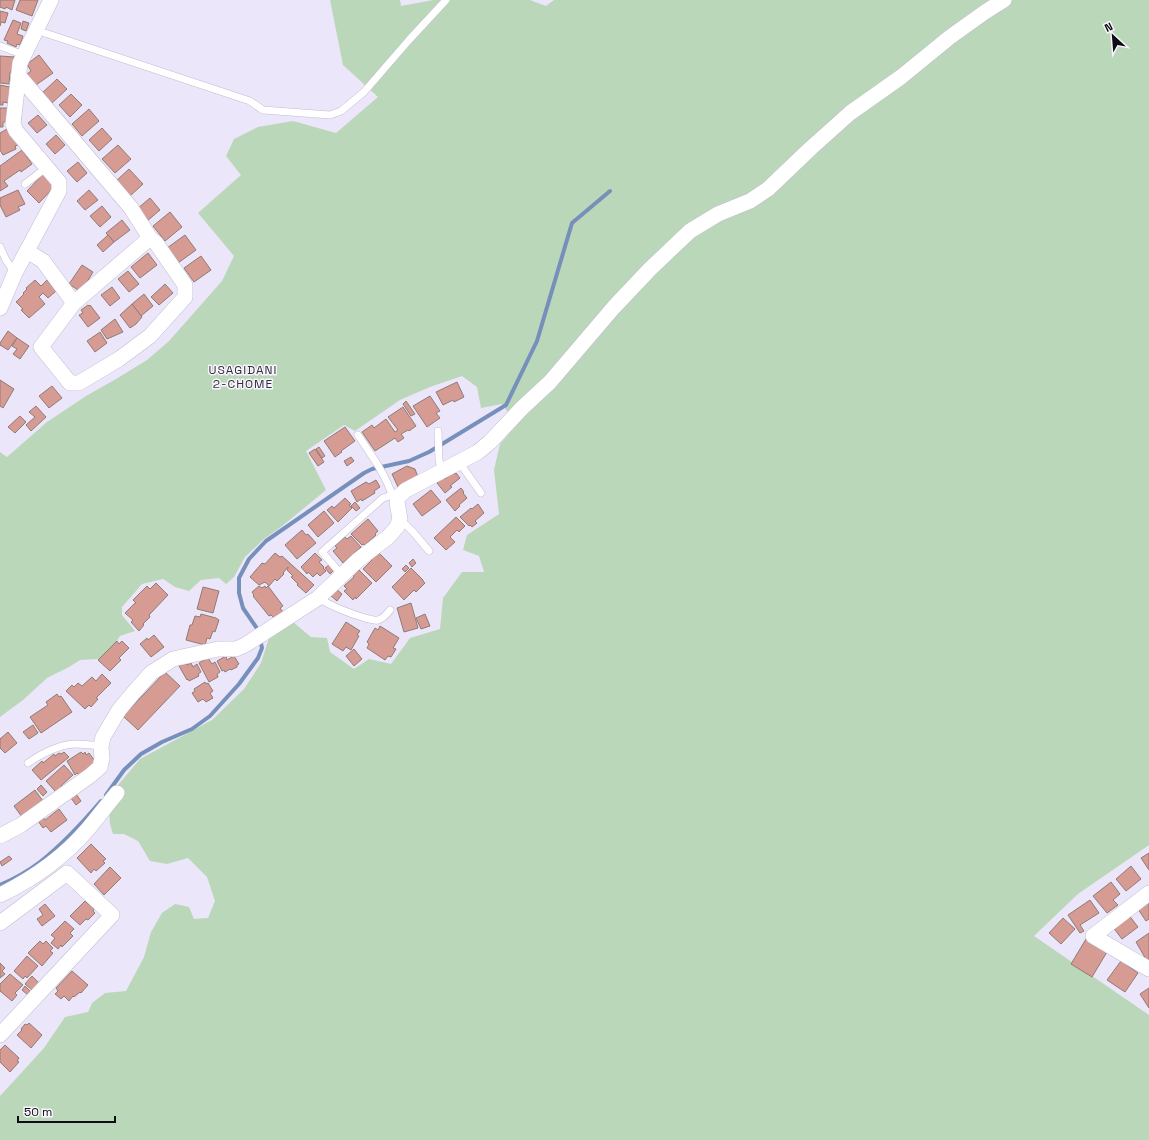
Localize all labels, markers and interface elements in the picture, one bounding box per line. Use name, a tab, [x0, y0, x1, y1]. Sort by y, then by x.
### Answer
north arrow	[1093, 16, 1133, 56]
text: N	[1102, 19, 1115, 35]
district label: USAGIDANI 2-CHOME	[209, 362, 277, 392]
scale bar	[18, 1098, 115, 1124]
text: 50 m	[24, 1104, 52, 1120]

